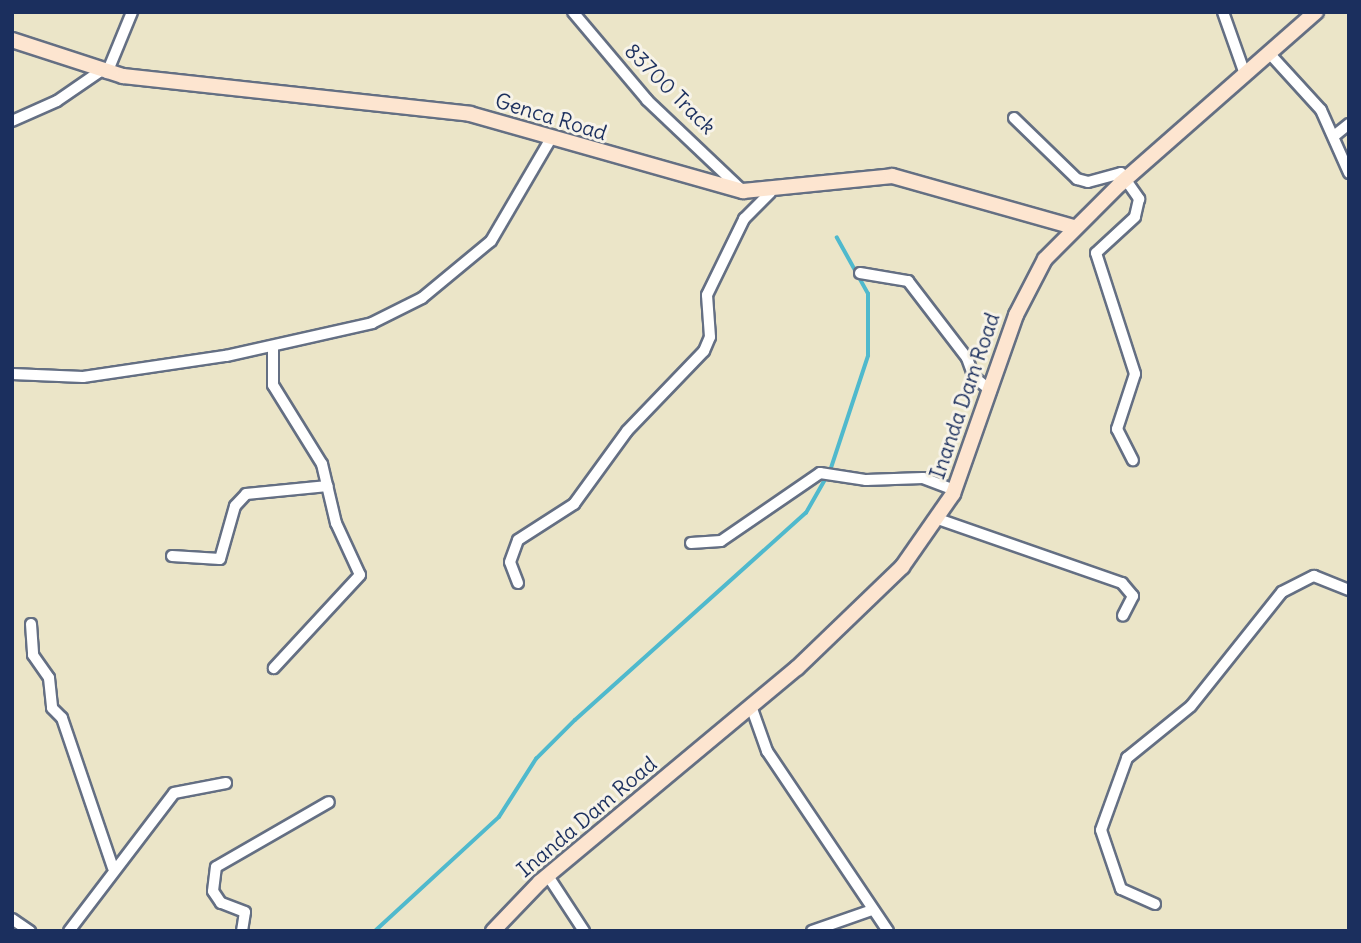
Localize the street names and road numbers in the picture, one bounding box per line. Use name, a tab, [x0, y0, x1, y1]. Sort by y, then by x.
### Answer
street label: 83700 Track	[619, 38, 721, 140]
street label: Genca Road	[492, 88, 610, 146]
street label: Inanda Dam Road	[925, 310, 1005, 482]
street label: Inanda Dam Road	[512, 751, 662, 883]

